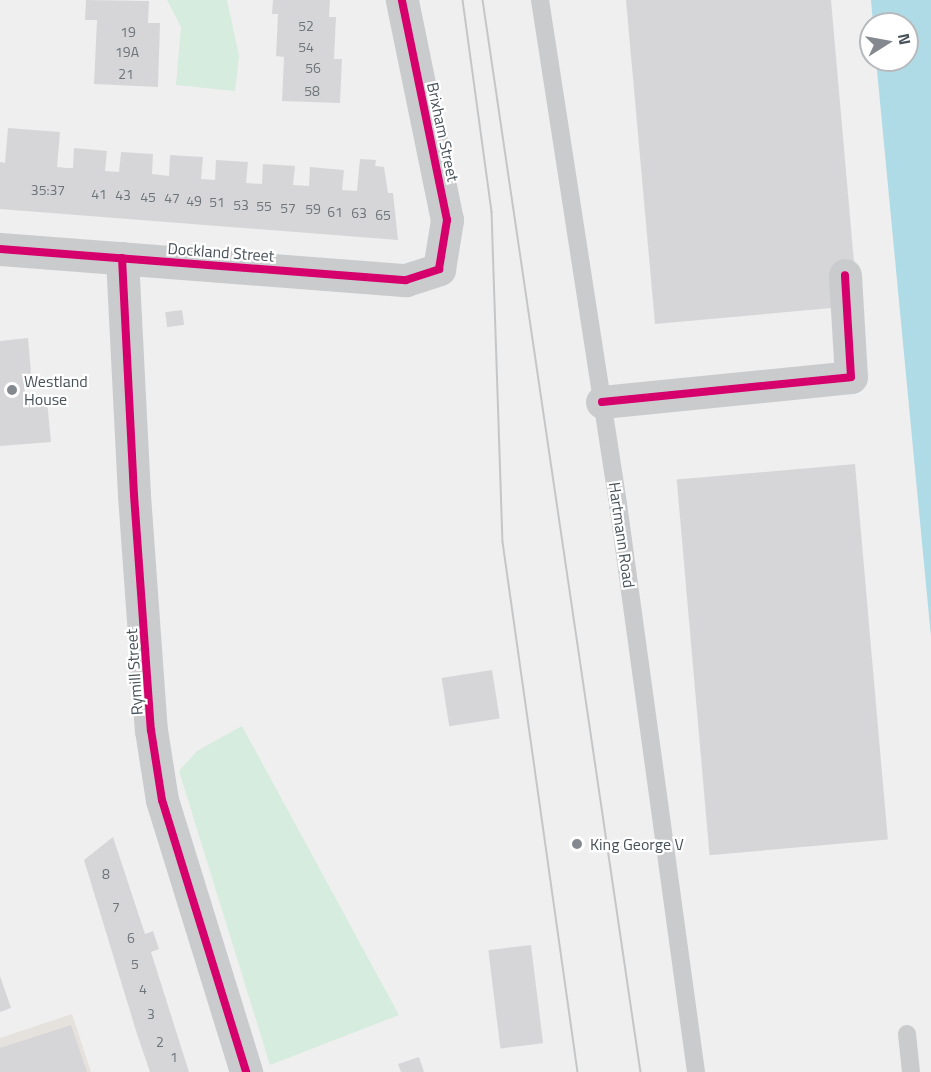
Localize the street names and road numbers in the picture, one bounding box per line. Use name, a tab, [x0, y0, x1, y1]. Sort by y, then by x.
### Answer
street label: Brixham Street	[423, 81, 463, 183]
street label: Dockland Street	[167, 239, 275, 265]
street label: Hartmann Road	[605, 481, 639, 589]
street label: Rymill Street	[121, 628, 147, 716]

